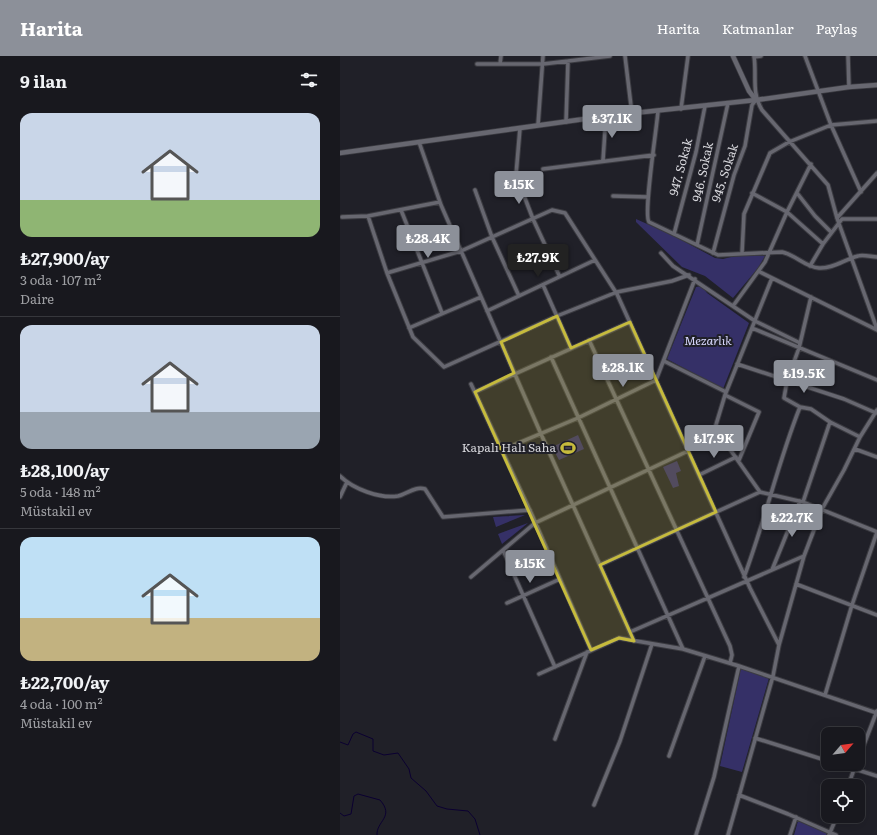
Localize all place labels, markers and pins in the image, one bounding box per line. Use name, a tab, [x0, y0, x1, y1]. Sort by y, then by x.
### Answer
pin: ₺37.1K	[579, 105, 645, 139]
pin: ₺15K	[495, 171, 543, 205]
pin: ₺28.4K	[395, 225, 461, 259]
pin: ₺27.9K	[505, 244, 571, 278]
pin: ₺28.1K	[590, 354, 656, 388]
pin: ₺19.5K	[771, 360, 837, 394]
pin: ₺17.9K	[681, 425, 747, 459]
place label: Kapalı Halı Saha	[462, 438, 557, 456]
sports icon: Kapalı Halı Saha	[559, 439, 577, 457]
pin: ₺22.7K	[759, 504, 825, 538]
pin: ₺15K	[506, 550, 554, 584]

